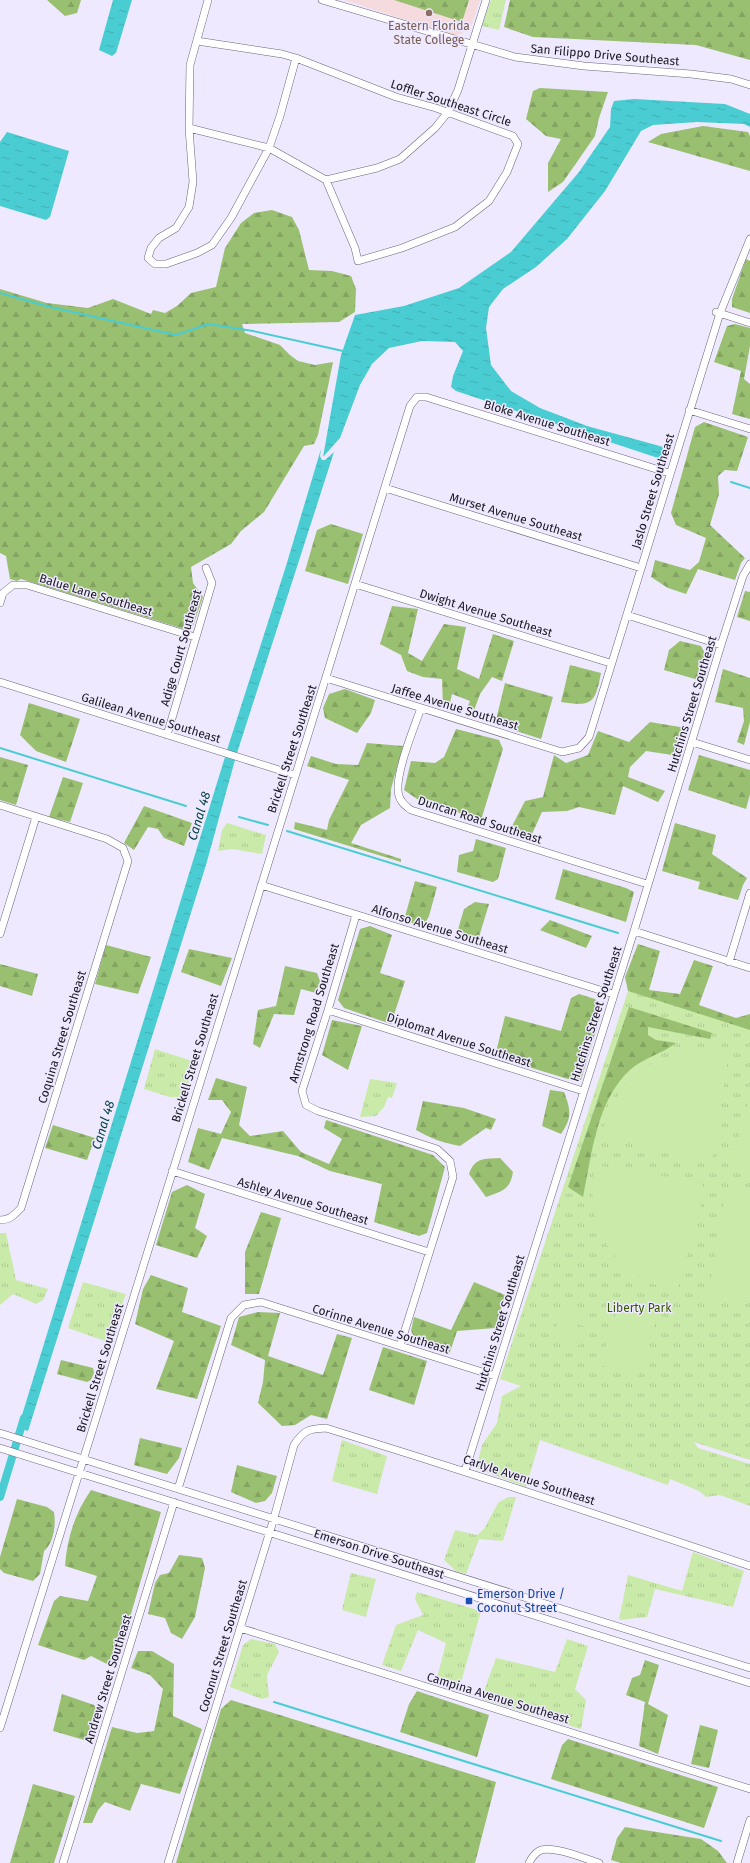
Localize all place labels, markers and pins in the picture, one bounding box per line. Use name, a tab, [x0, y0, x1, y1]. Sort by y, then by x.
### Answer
marker: Eastern Florida State College	[424, 8, 434, 18]
place label: Eastern Florida State College	[388, 19, 470, 47]
place label: Emerson Drive / Coconut Street	[477, 1587, 565, 1615]
marker: Emerson Drive / Coconut Street	[464, 1596, 474, 1606]

